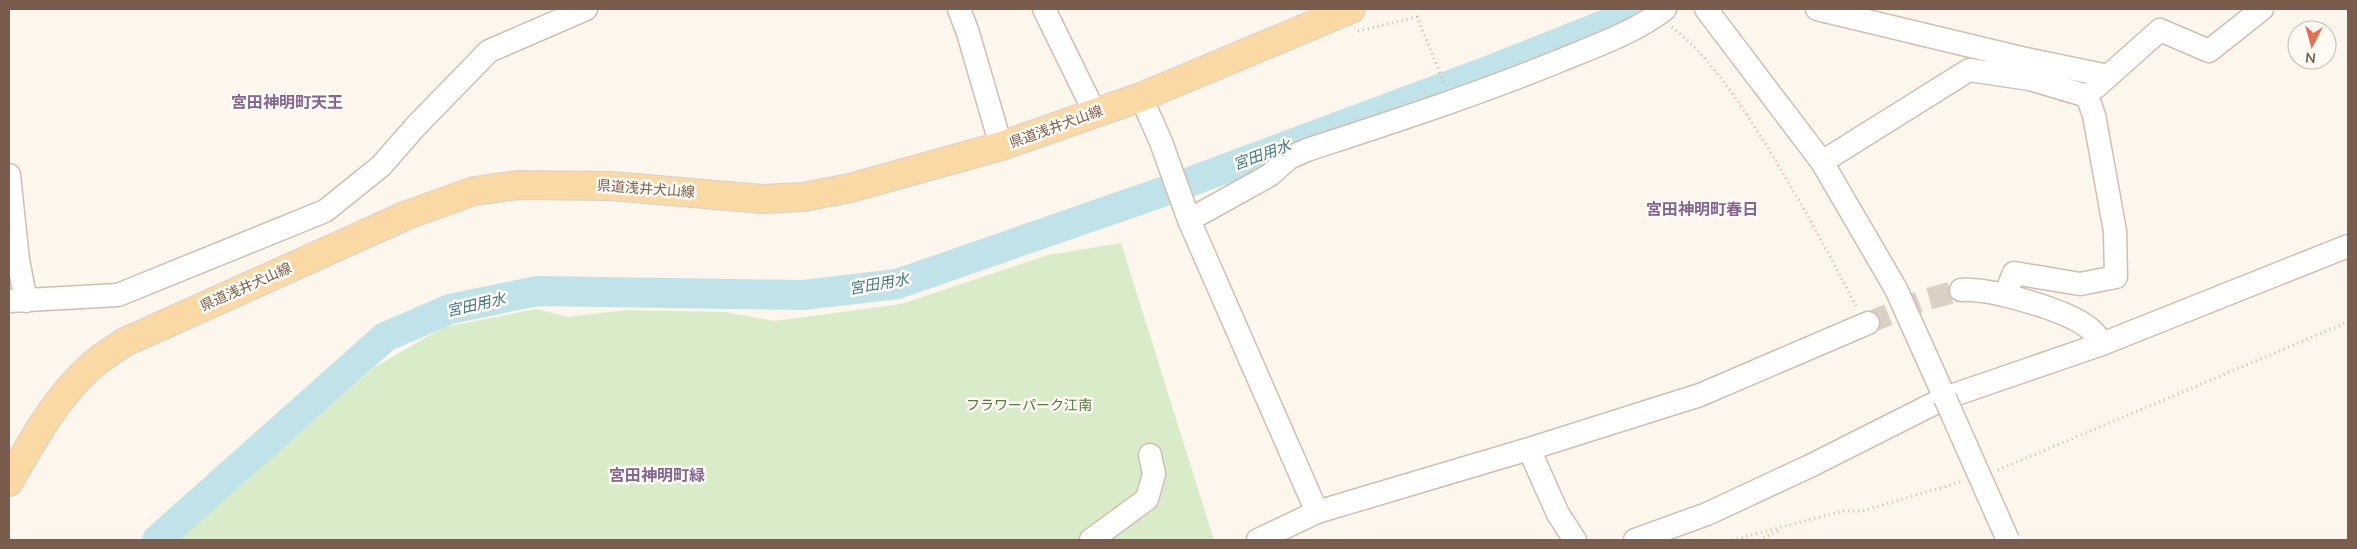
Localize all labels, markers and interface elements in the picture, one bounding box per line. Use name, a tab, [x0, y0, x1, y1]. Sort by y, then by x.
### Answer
north arrow	[2287, 20, 2337, 70]
text: N	[2304, 47, 2317, 67]
district label: 宮田神明町天王	[231, 92, 343, 114]
street label: 県道浅井犬山線	[1007, 101, 1105, 153]
water label: 宮田用水	[1230, 135, 1295, 175]
street label: 県道浅井犬山線	[596, 176, 696, 202]
district label: 宮田神明町春日	[1646, 199, 1758, 221]
street label: 県道浅井犬山線	[197, 258, 295, 316]
water label: 宮田用水	[848, 269, 912, 299]
water label: 宮田用水	[445, 288, 509, 321]
park label: フラワーパーク江南	[966, 396, 1092, 415]
district label: 宮田神明町緑	[609, 465, 705, 487]

